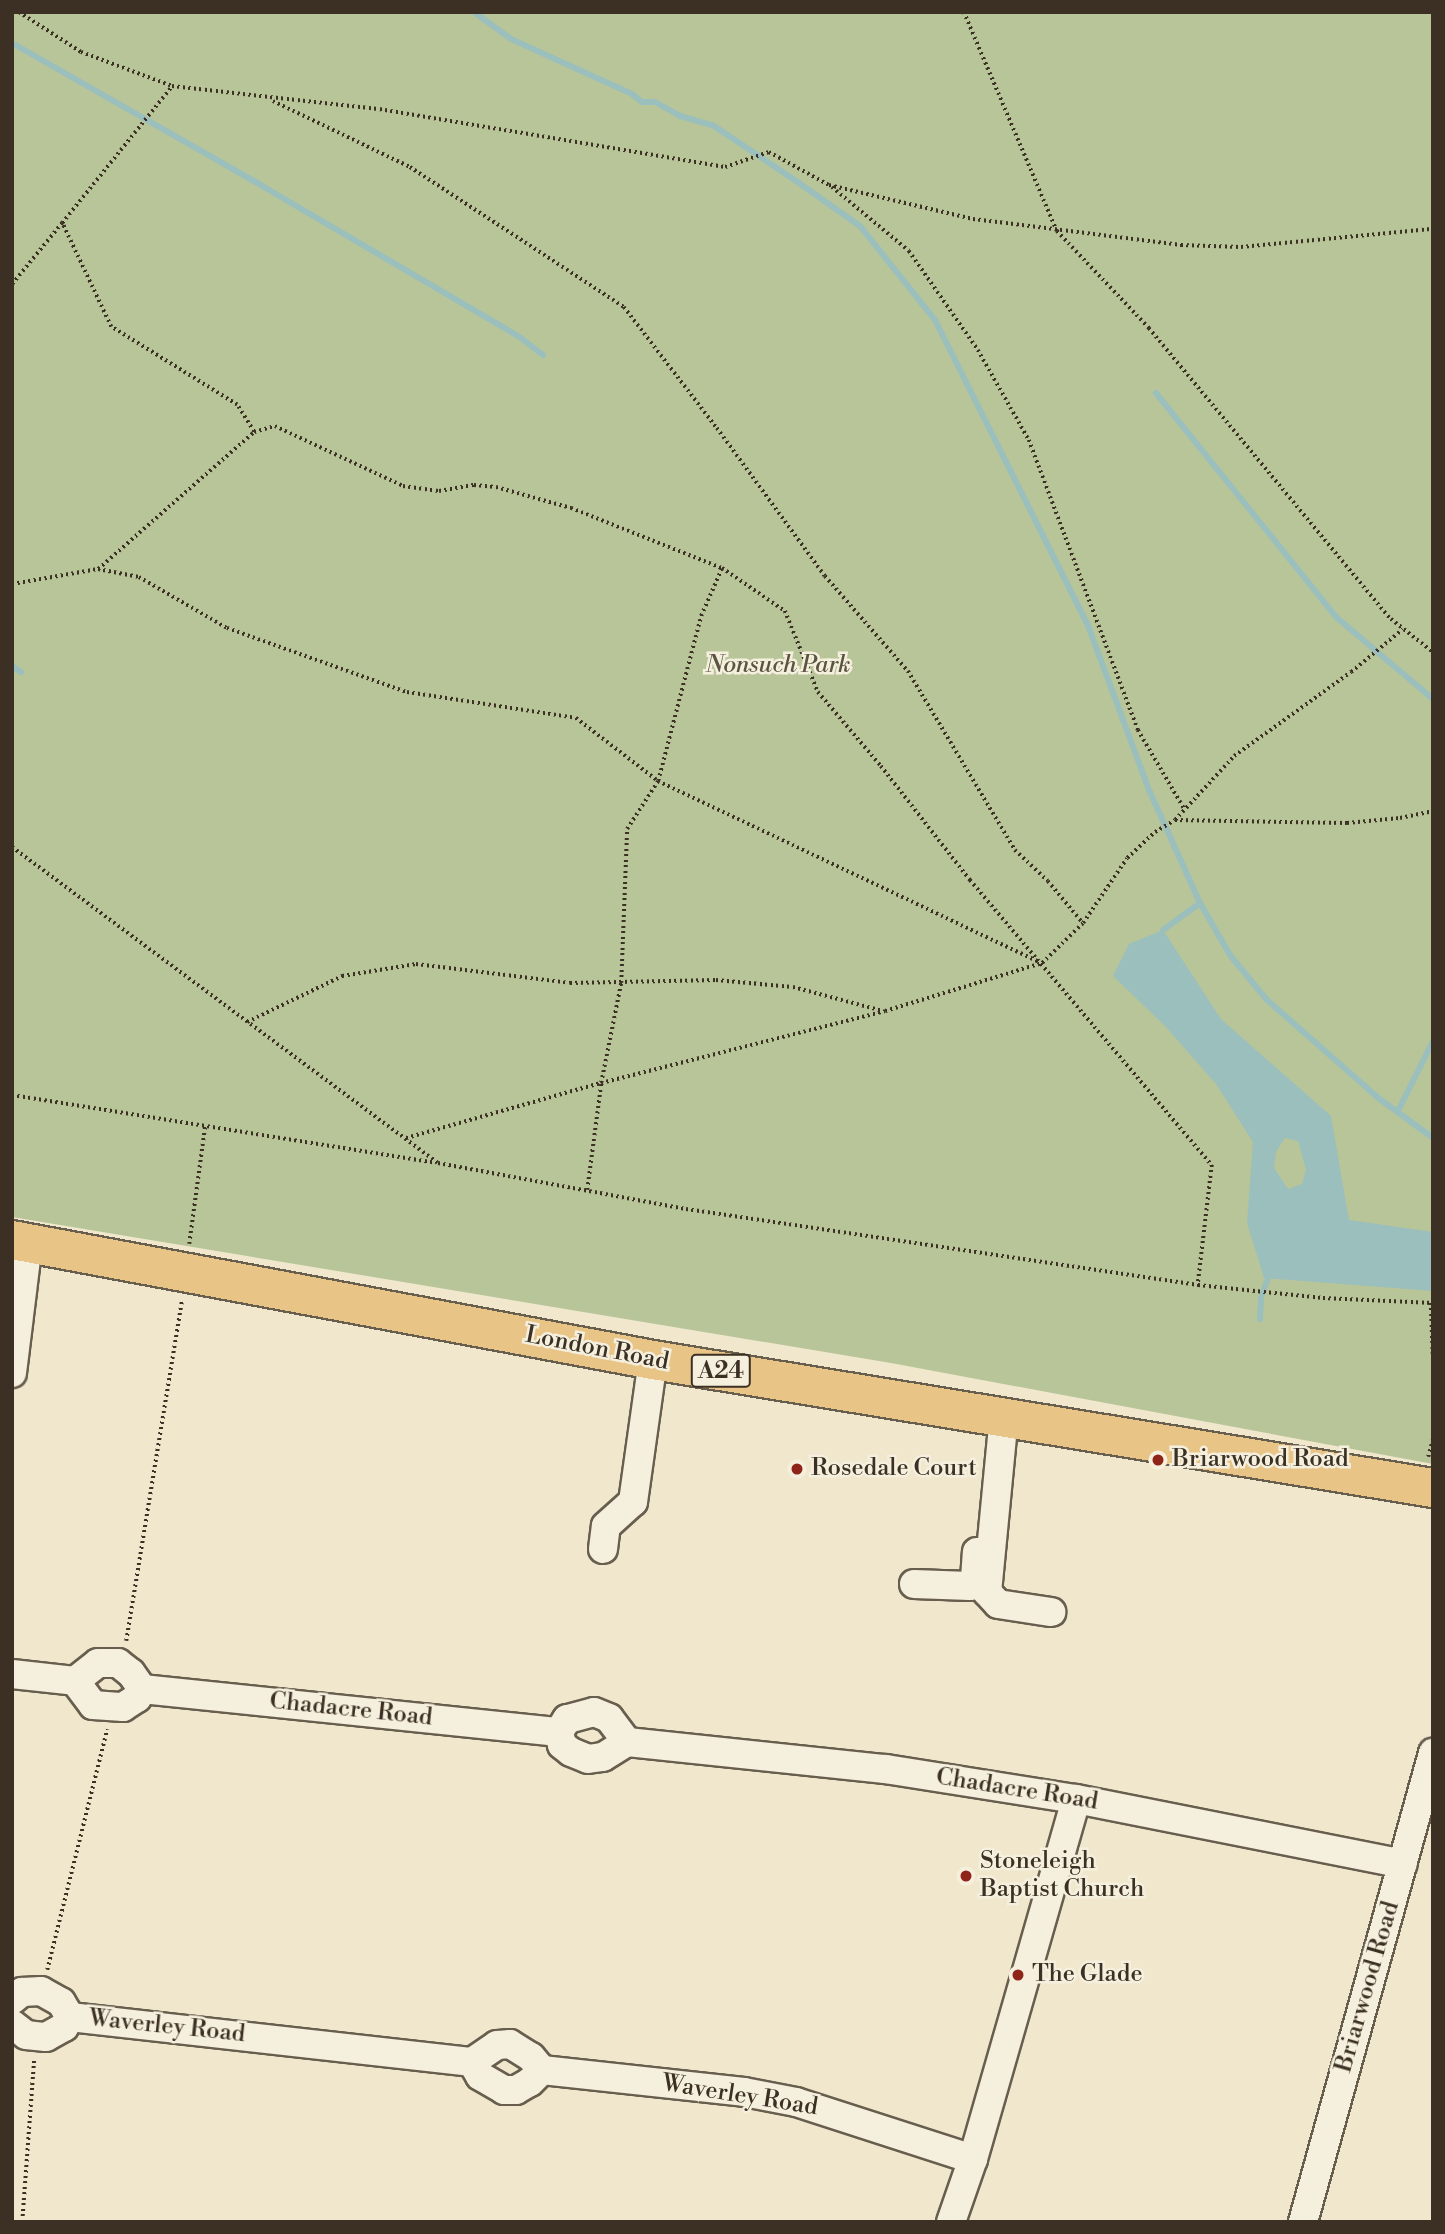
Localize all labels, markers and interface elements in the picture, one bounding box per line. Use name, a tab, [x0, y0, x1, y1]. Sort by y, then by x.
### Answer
park label: Nonsuch Park	[705, 652, 851, 680]
street label: London Road	[523, 1321, 671, 1377]
road number: A24	[690, 1352, 752, 1390]
place label: Briarwood Road	[1172, 1446, 1349, 1474]
marker: Briarwood Road	[1150, 1452, 1166, 1468]
place label: Rosedale Court	[811, 1455, 977, 1483]
marker: Rosedale Court	[789, 1461, 805, 1477]
street label: Chadacre Road	[268, 1687, 434, 1733]
street label: Chadacre Road	[934, 1763, 1100, 1817]
place label: Stoneleigh Baptist Church	[980, 1848, 1144, 1904]
marker: Stoneleigh Baptist Church	[958, 1868, 974, 1884]
street label: Briarwood Road	[1330, 1898, 1406, 2076]
place label: The Glade	[1032, 1961, 1142, 1989]
marker: The Glade	[1010, 1967, 1026, 1983]
street label: Waverley Road	[87, 2004, 247, 2050]
street label: Waverley Road	[660, 2069, 820, 2123]

